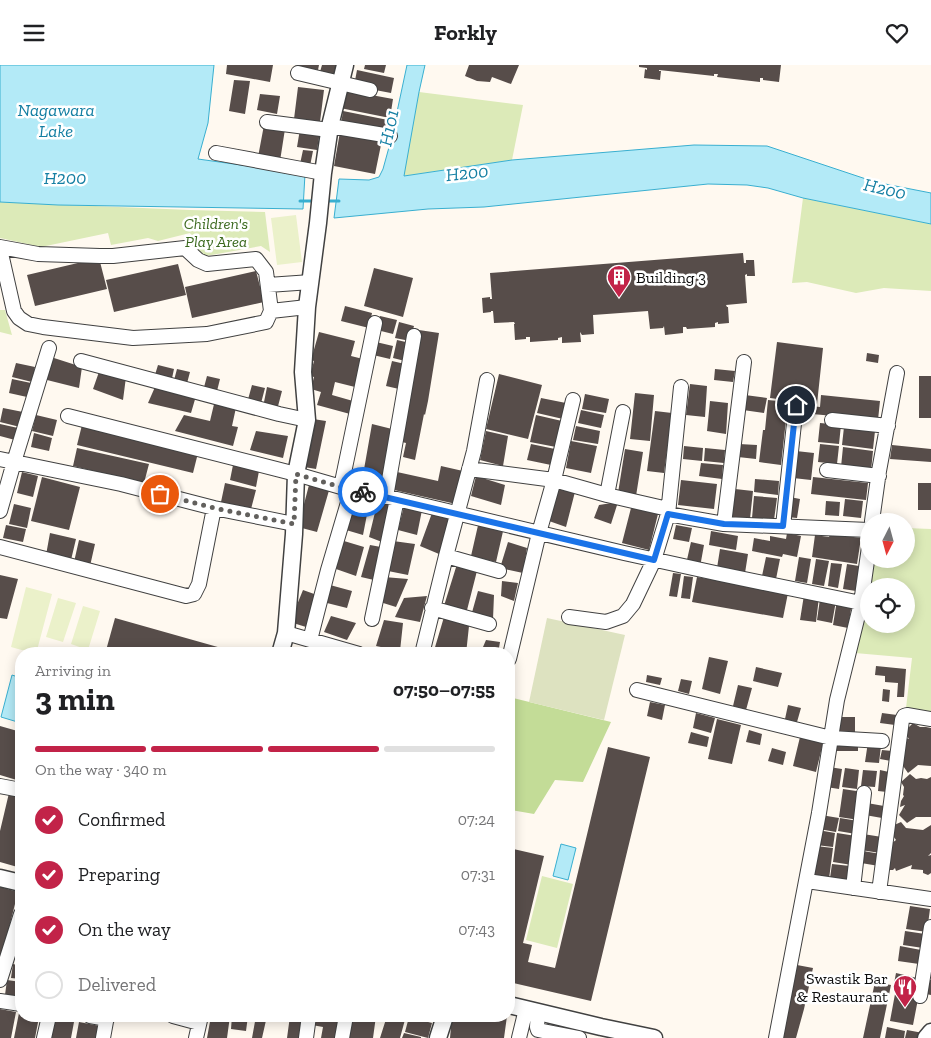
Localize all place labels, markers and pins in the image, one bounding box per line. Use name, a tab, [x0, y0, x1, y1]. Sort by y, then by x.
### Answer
building icon: Building 3	[606, 264, 632, 298]
place label: Building 3	[636, 268, 706, 287]
pin	[775, 384, 817, 426]
pin	[139, 473, 181, 515]
place label: Swastik Bar & Restaurant	[796, 969, 888, 1006]
restaurant icon: Swastik Bar & Restaurant	[892, 974, 918, 1008]

